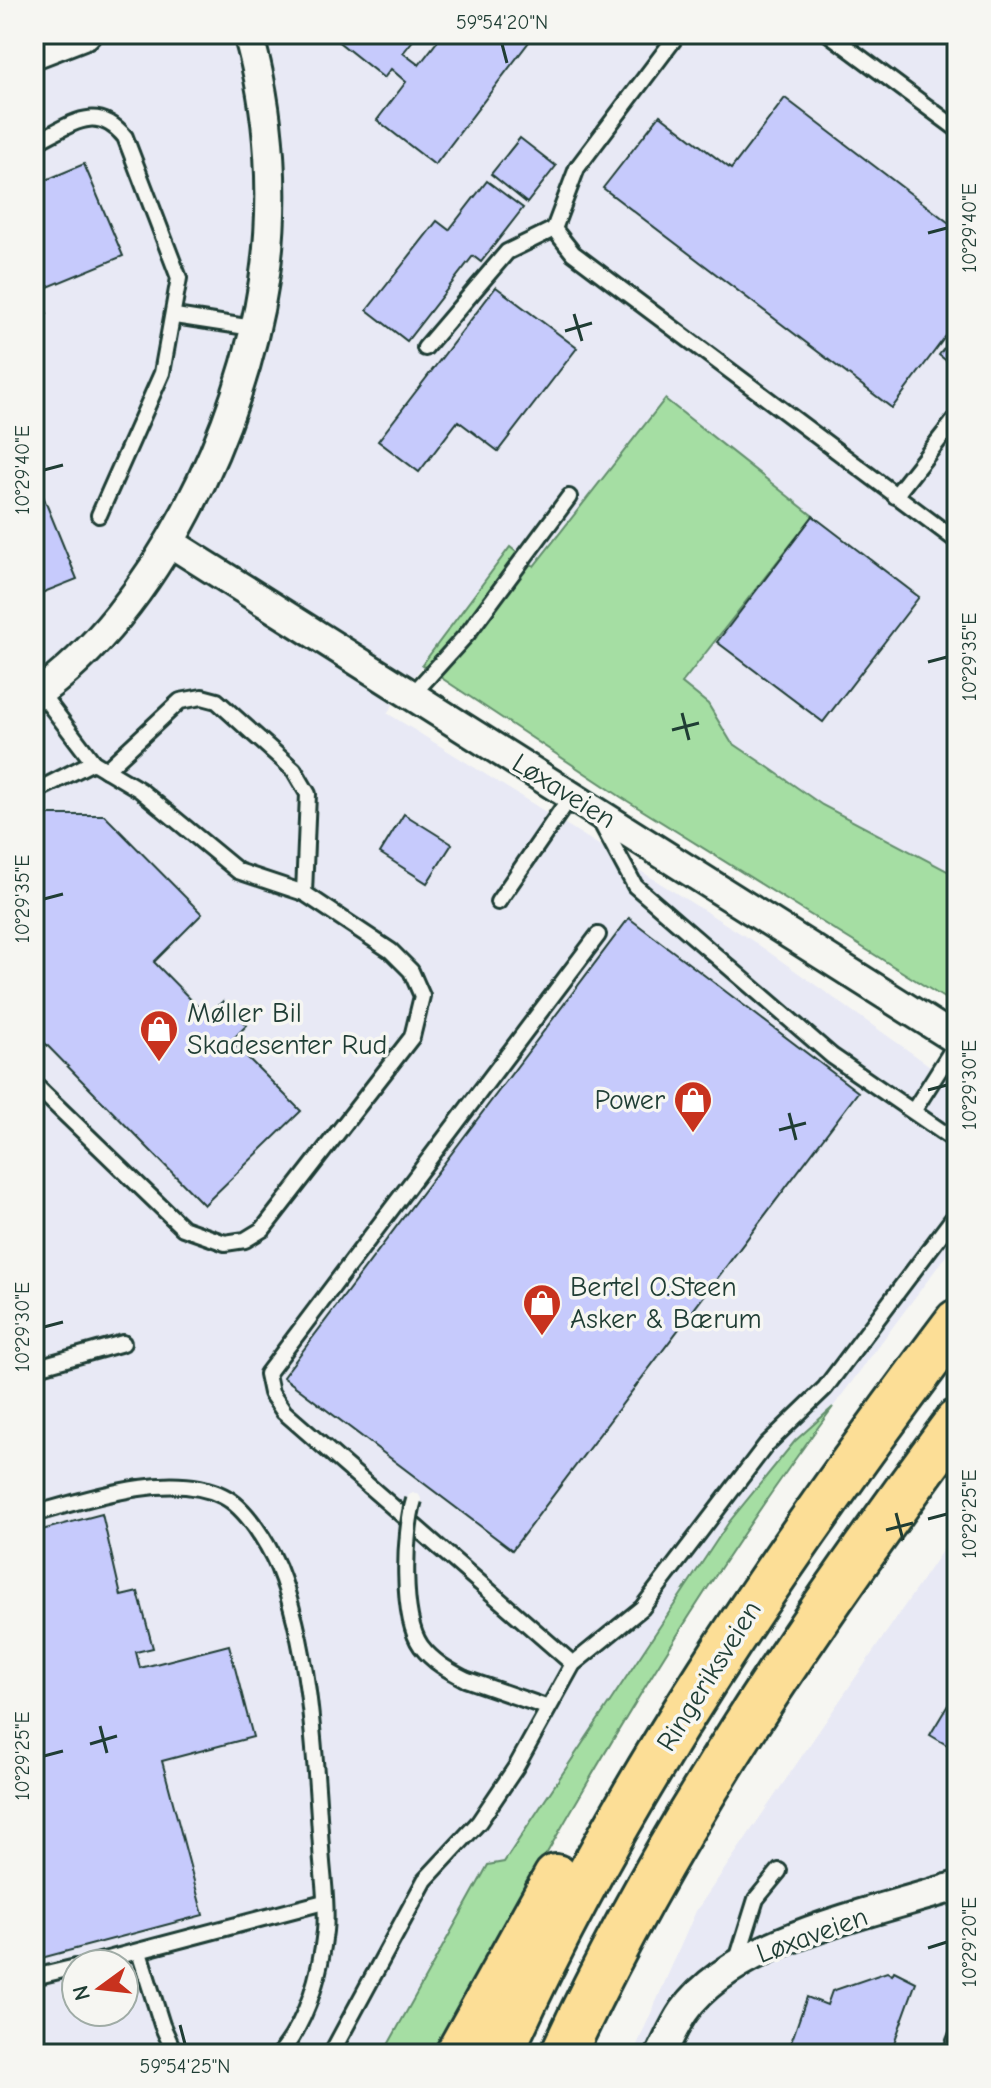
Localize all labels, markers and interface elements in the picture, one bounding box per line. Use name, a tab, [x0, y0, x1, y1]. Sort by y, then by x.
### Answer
text: 59°54'20"N	[456, 11, 548, 34]
text: 10°29'40"E	[958, 183, 981, 273]
text: 10°29'40"E	[11, 425, 34, 515]
text: 10°29'35"E	[958, 613, 981, 701]
street label: Løxaveien	[506, 747, 622, 835]
text: 10°29'35"E	[11, 855, 34, 943]
place label: Møller Bil Skadesenter Rud	[187, 997, 387, 1061]
shop icon: Møller Bil Skadesenter Rud	[138, 1008, 180, 1063]
text: 10°29'30"E	[958, 1040, 981, 1130]
shop icon: Power	[672, 1079, 714, 1134]
place label: Power	[595, 1084, 665, 1116]
place label: Bertel O.Steen Asker & Bærum	[570, 1271, 762, 1335]
text: 10°29'30"E	[11, 1282, 34, 1372]
shop icon: Bertel O.Steen Asker & Bærum	[521, 1282, 563, 1337]
text: 10°29'25"E	[958, 1470, 981, 1558]
street label: Ringeriksveien	[650, 1595, 768, 1757]
text: 10°29'25"E	[11, 1712, 34, 1800]
text: 10°29'20"E	[958, 1897, 981, 1987]
street label: Løxaveien	[752, 1900, 872, 1970]
north arrow	[60, 1948, 140, 2028]
text: N	[67, 1983, 96, 2003]
text: 59°54'25"N	[140, 2055, 230, 2078]

